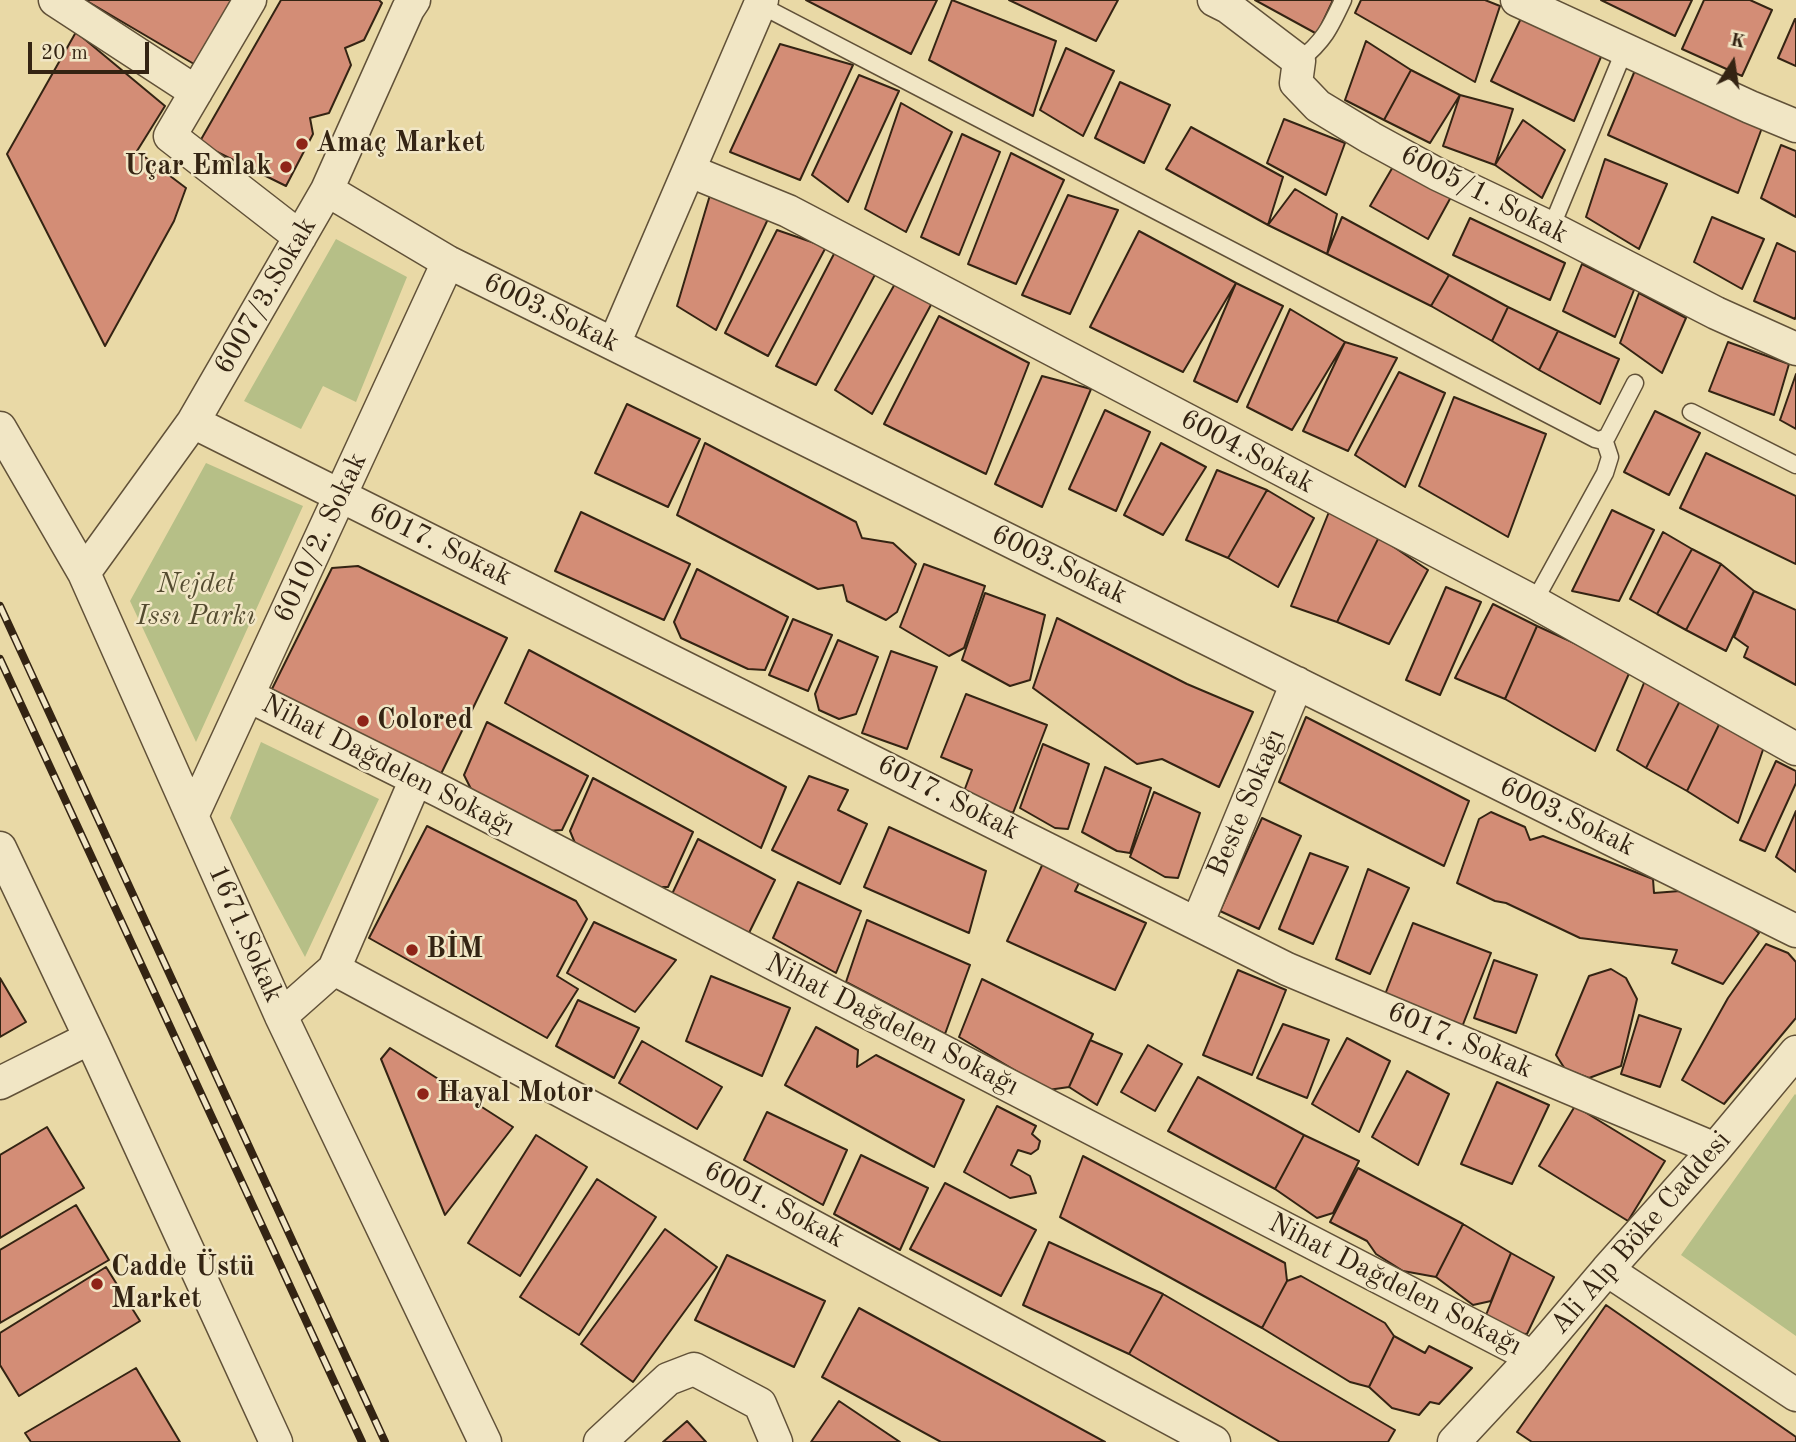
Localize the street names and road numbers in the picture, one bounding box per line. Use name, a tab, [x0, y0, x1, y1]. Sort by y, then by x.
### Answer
street label: 6005/1. Sokak	[1395, 138, 1573, 252]
street label: 6007/3.Sokak	[207, 211, 325, 381]
street label: 6003.Sokak	[478, 266, 624, 360]
street label: 6004.Sokak	[1174, 403, 1320, 501]
street label: 6010/2. Sokak	[267, 448, 375, 628]
street label: 6017. Sokak	[363, 496, 517, 594]
street label: 6003.Sokak	[986, 518, 1132, 612]
street label: Nihat Dağdelen Sokağı	[256, 688, 520, 844]
street label: Beste Sokağı	[1201, 724, 1293, 882]
street label: 6017. Sokak	[871, 748, 1025, 848]
street label: 6003.Sokak	[1494, 770, 1640, 864]
street label: 1671.Sokak	[200, 860, 290, 1008]
street label: Nihat Dağdelen Sokağı	[760, 947, 1024, 1103]
street label: 6017. Sokak	[1382, 995, 1538, 1087]
street label: Ali Alp Böke Caddesi	[1544, 1124, 1738, 1342]
street label: 6001. Sokak	[698, 1154, 850, 1256]
street label: Nihat Dağdelen Sokağı	[1263, 1207, 1527, 1363]

